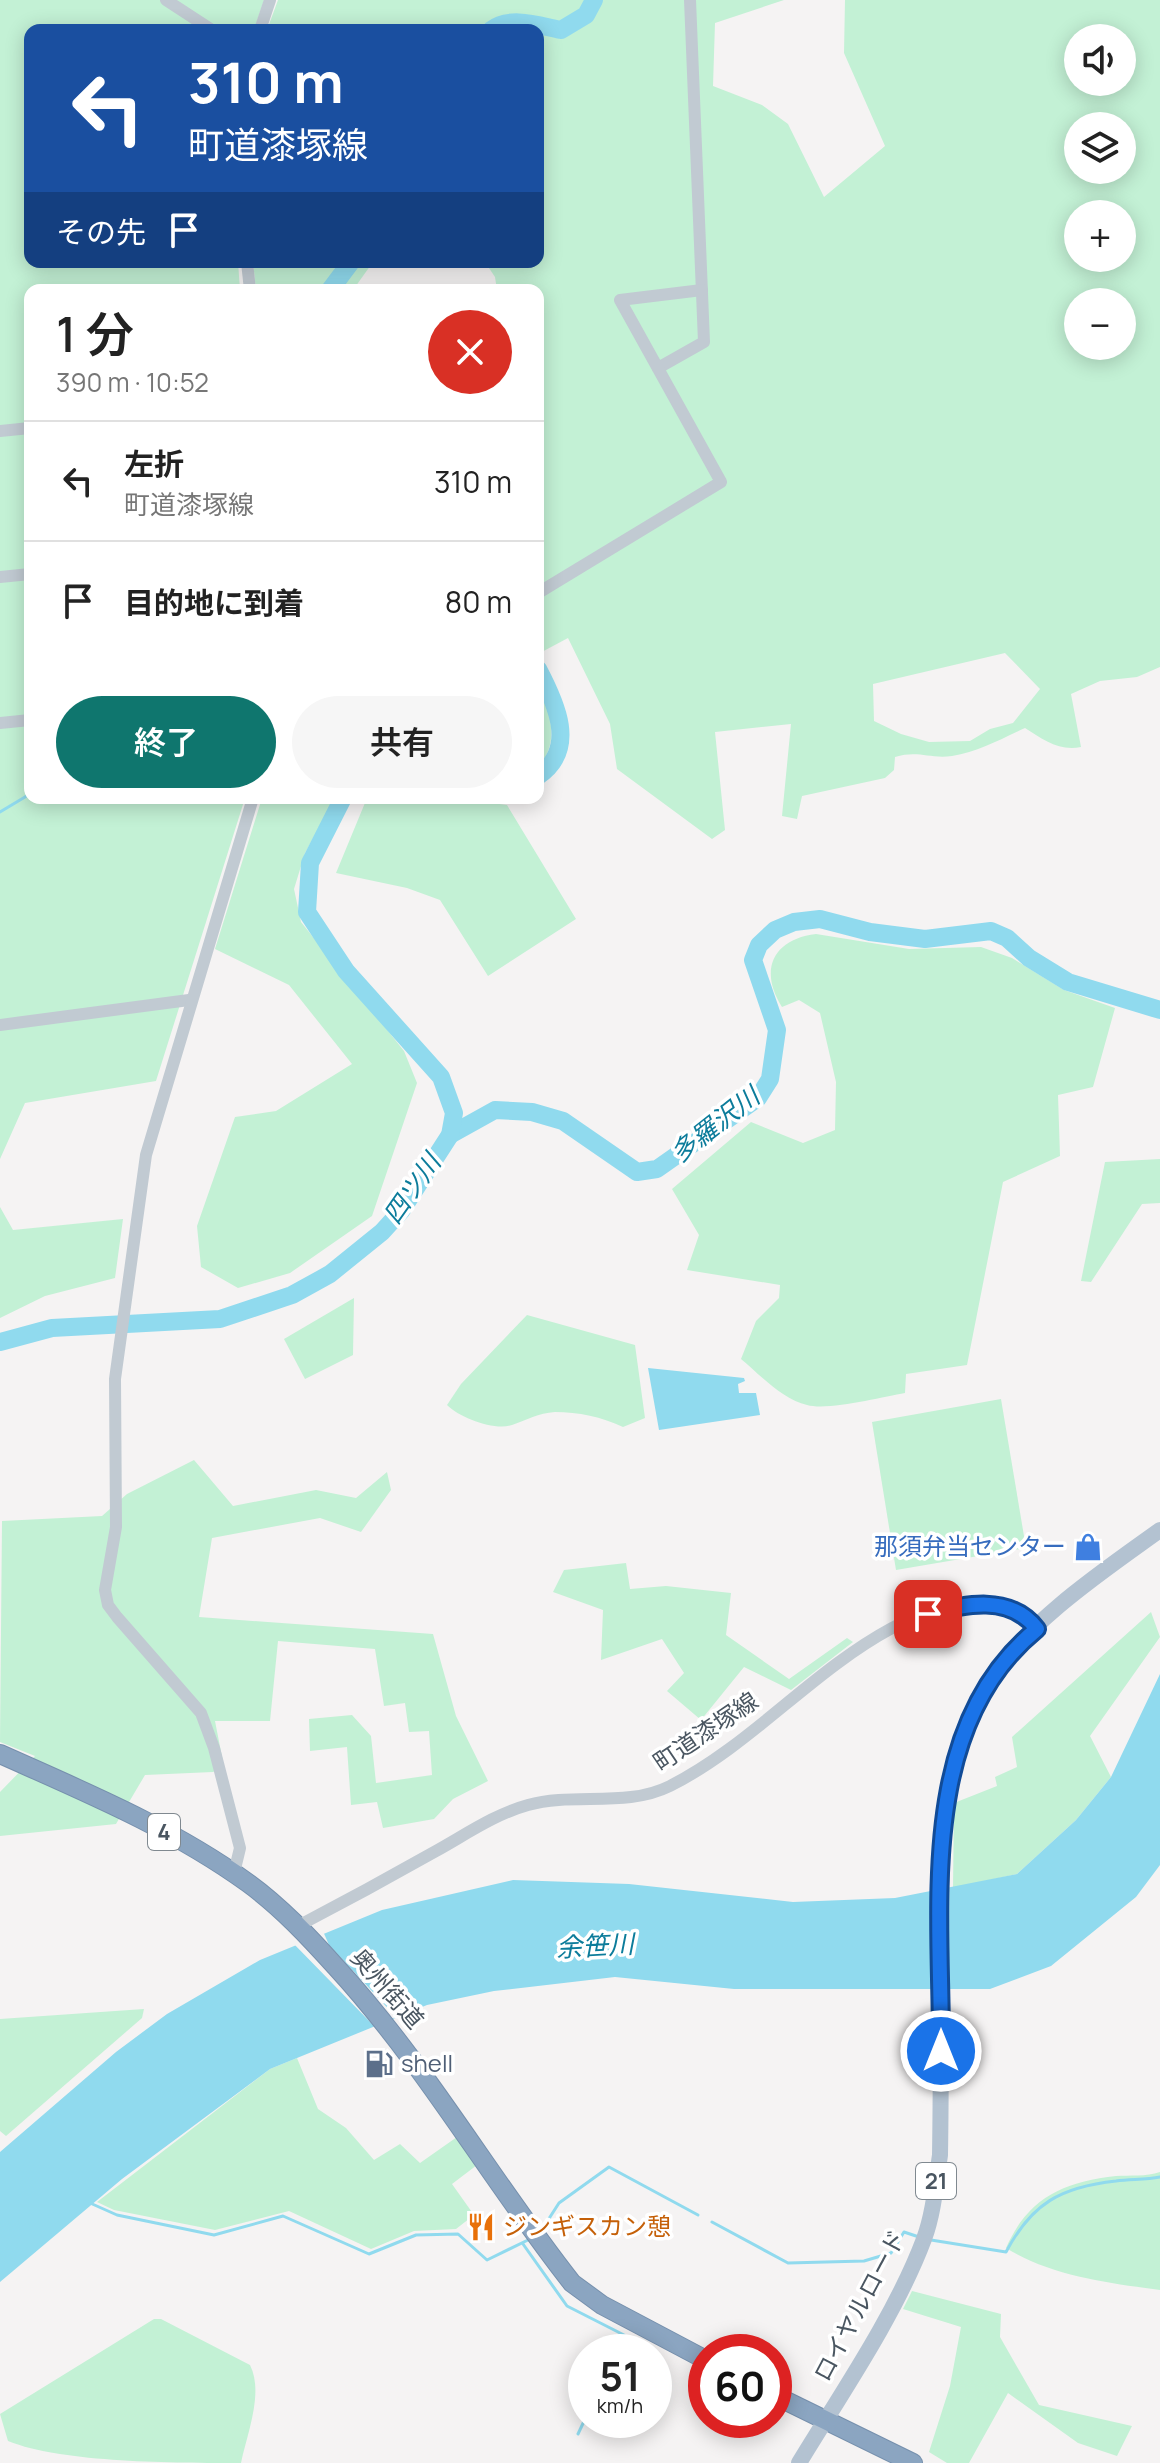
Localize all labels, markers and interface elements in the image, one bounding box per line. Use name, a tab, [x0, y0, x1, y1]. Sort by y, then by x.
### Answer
map controls	[1064, 24, 1136, 360]
button: sound	[1064, 24, 1136, 96]
text: 310 m	[188, 43, 344, 120]
icon: left	[56, 56, 160, 160]
button: layers	[1064, 112, 1136, 184]
text: 町道漆塚線	[188, 120, 368, 169]
button: +	[1064, 200, 1136, 272]
icon: arrive	[162, 208, 206, 252]
text: その先	[56, 211, 146, 252]
button: −	[1064, 288, 1136, 360]
text: 1 分	[56, 301, 134, 366]
button: close	[428, 310, 512, 394]
text: 390 m · 10:52	[56, 364, 209, 400]
text: 左折	[124, 443, 184, 484]
icon: left	[56, 459, 100, 503]
text: 310 m	[434, 461, 512, 502]
text: 町道漆塚線	[124, 486, 254, 522]
icon: arrive	[56, 579, 100, 623]
text: 80 m	[445, 581, 512, 622]
text: 目的地に到着	[124, 582, 304, 623]
button: 終了	[56, 696, 276, 788]
button: 共有	[292, 696, 512, 788]
water label: 多羅沢川	[662, 1076, 769, 1170]
water label: 四ツ川	[374, 1144, 450, 1231]
place label: 那須弁当センター	[874, 1529, 1066, 1562]
shop icon: 那須弁当センター	[1073, 1532, 1103, 1562]
pin	[894, 1580, 962, 1648]
icon: arrive	[906, 1592, 950, 1636]
street label: 町道漆塚線	[646, 1684, 764, 1778]
road number: 4	[148, 1814, 180, 1850]
water label: 余笹川	[555, 1925, 638, 1965]
street label: 奥州街道	[344, 1941, 432, 2035]
position arrow	[899, 2009, 983, 2093]
place label: shell	[401, 2046, 453, 2079]
fuel station icon: shell	[364, 2049, 394, 2079]
road number: 21	[916, 2163, 956, 2199]
place label: ジンギスカン憩	[503, 2209, 671, 2242]
restaurant icon: ジンギスカン憩	[466, 2212, 496, 2242]
street label: ロイヤルロード	[805, 2224, 913, 2387]
speed limit sign: 60	[688, 2334, 792, 2438]
text: 51	[600, 2348, 640, 2403]
text: km/h	[597, 2392, 643, 2419]

